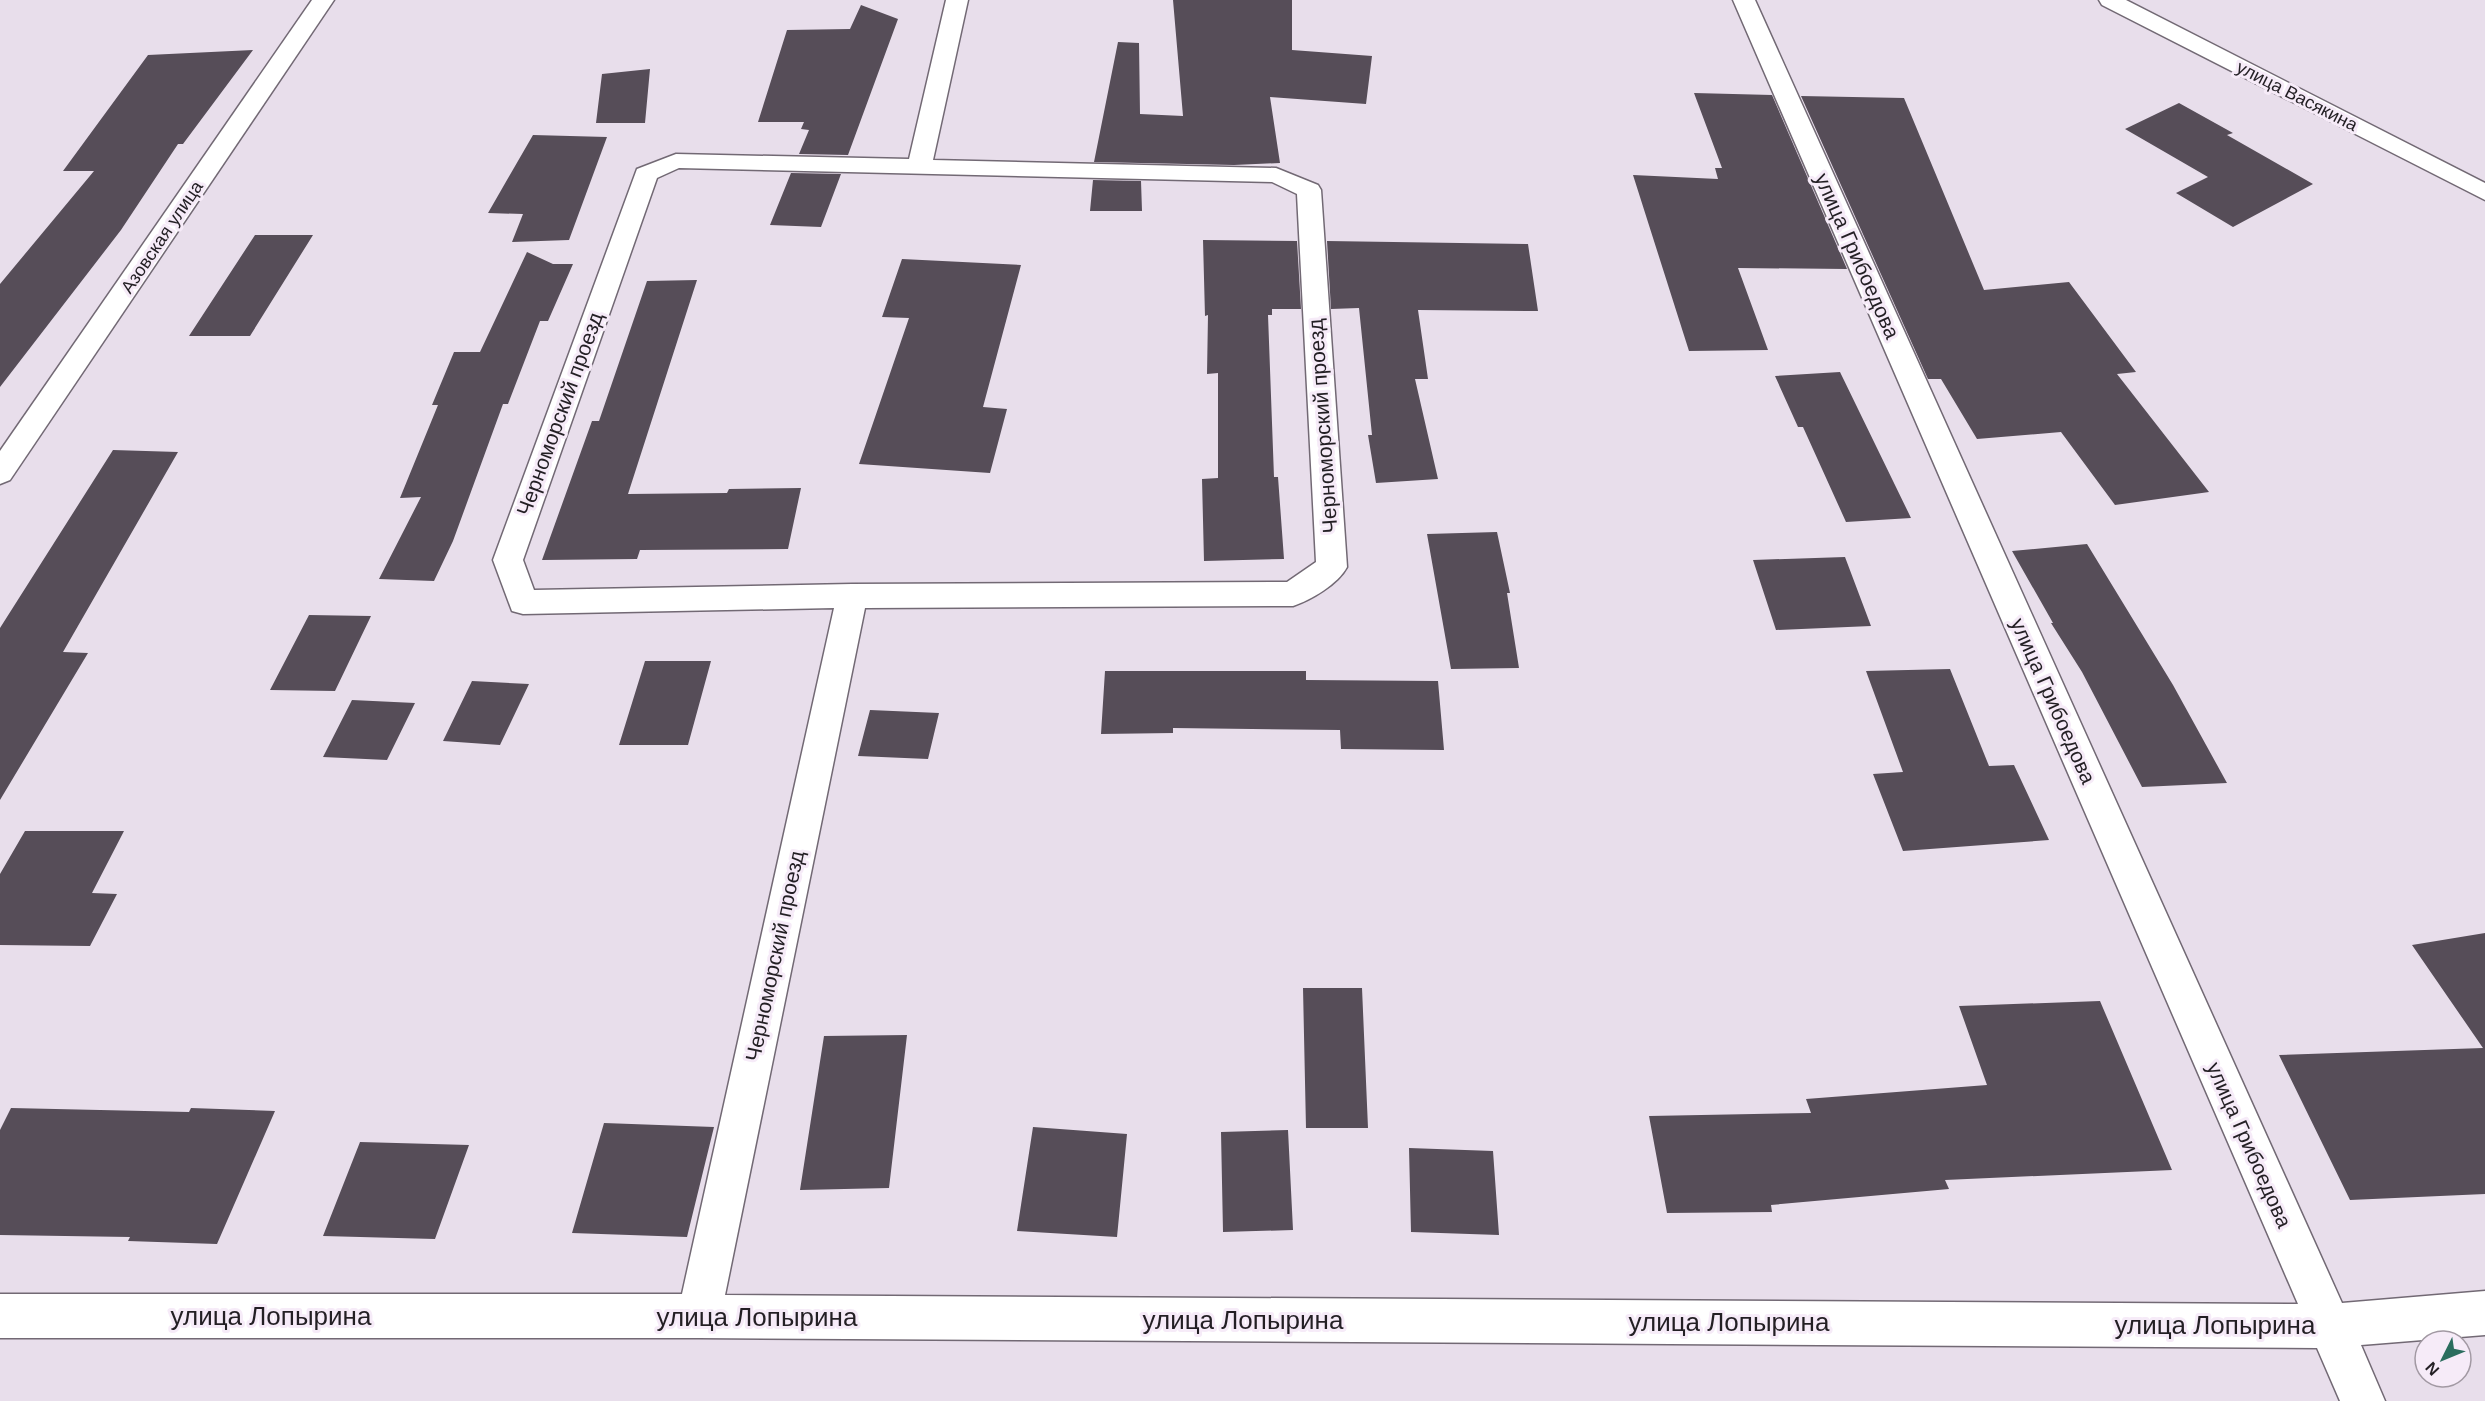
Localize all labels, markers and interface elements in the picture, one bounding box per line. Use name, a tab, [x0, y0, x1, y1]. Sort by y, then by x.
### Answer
street label: улица Васякина	[2233, 57, 2362, 136]
street label: улица Грибоедова	[1811, 170, 1904, 342]
street label: Азовская улица	[117, 176, 207, 297]
street label: Черноморский проезд	[512, 309, 607, 519]
street label: Черноморский проезд	[1304, 318, 1341, 534]
street label: улица Грибоедова	[2007, 615, 2100, 787]
street label: Черноморский проезд	[741, 848, 808, 1063]
street label: улица Грибоедова	[2203, 1059, 2296, 1231]
street label: улица Лопырина	[171, 1301, 372, 1331]
street label: улица Лопырина	[657, 1302, 858, 1332]
street label: улица Лопырина	[1143, 1305, 1344, 1335]
street label: улица Лопырина	[1629, 1307, 1830, 1337]
street label: улица Лопырина	[2115, 1310, 2316, 1340]
north arrow	[2413, 1329, 2473, 1389]
text: N	[2422, 1359, 2443, 1379]

